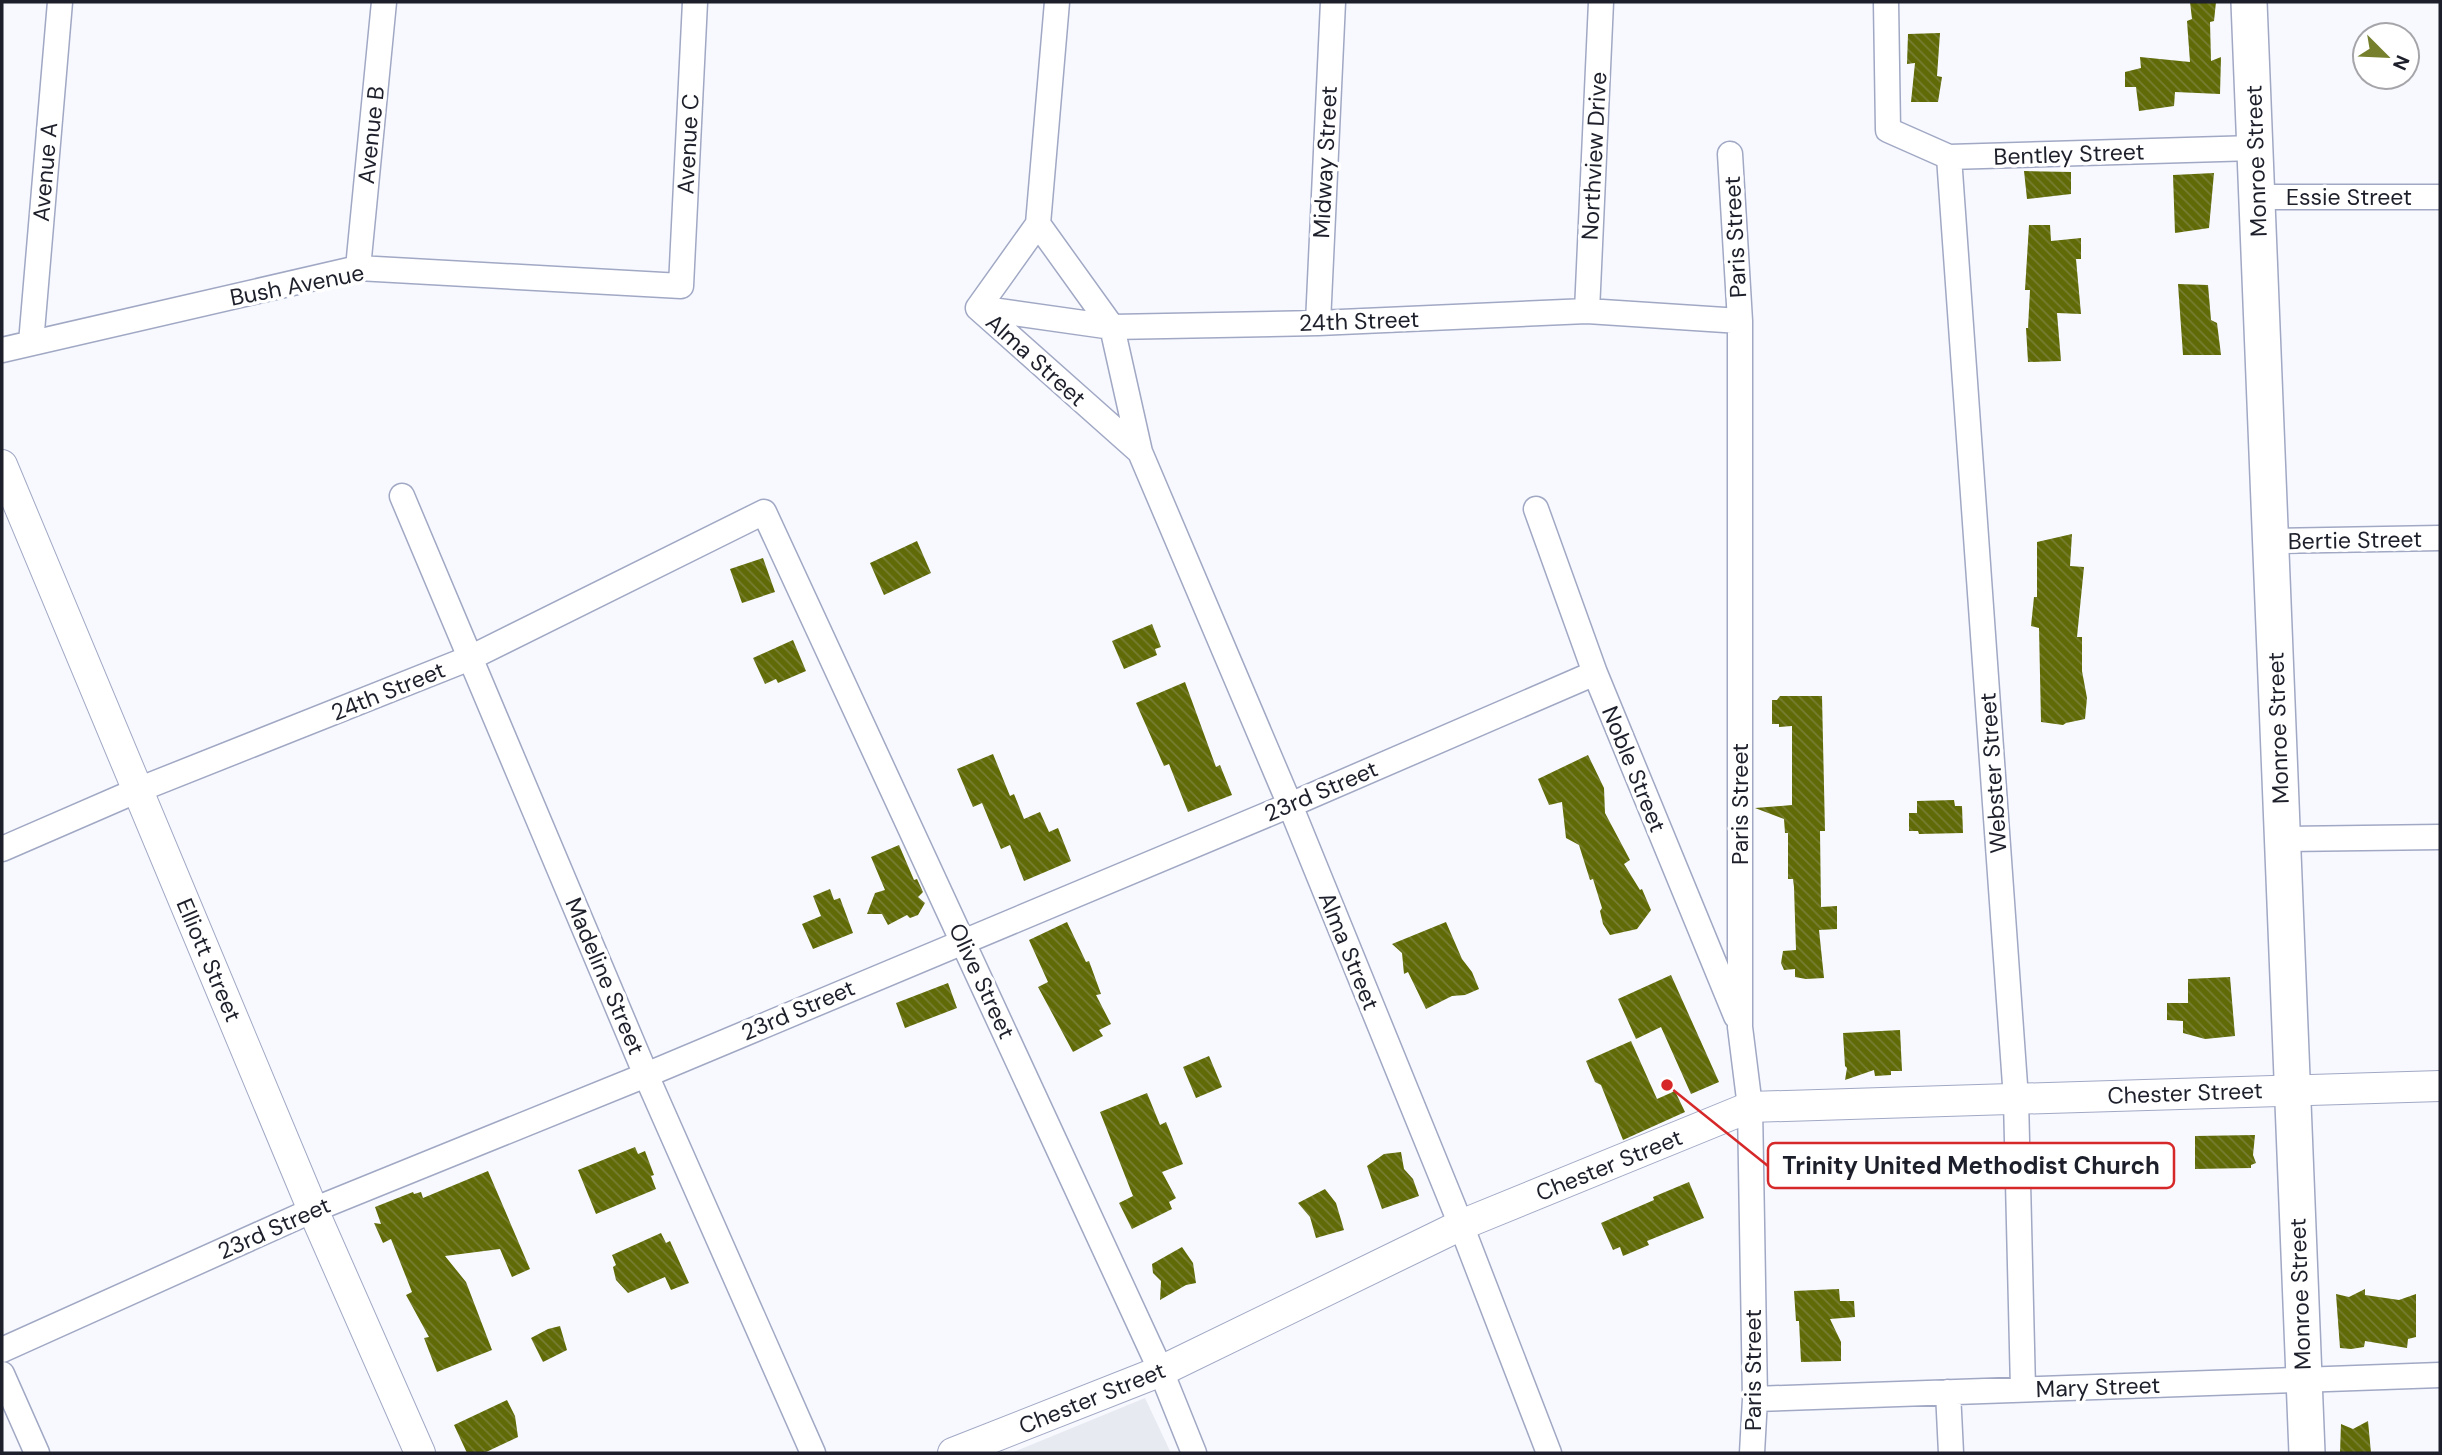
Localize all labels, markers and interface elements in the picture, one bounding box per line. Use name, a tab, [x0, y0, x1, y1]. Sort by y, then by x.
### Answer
north arrow	[2351, 21, 2421, 91]
text: N	[2387, 51, 2415, 74]
street label: Northview Drive	[1575, 71, 1613, 241]
street label: Monroe Street	[2238, 84, 2274, 238]
street label: Avenue B	[351, 85, 391, 185]
street label: Midway Street	[1306, 85, 1344, 239]
street label: Avenue C	[670, 93, 706, 195]
street label: Avenue A	[26, 121, 64, 223]
street label: Bentley Street	[1993, 136, 2145, 172]
street label: Paris Street	[1717, 175, 1753, 299]
street label: Essie Street	[2286, 182, 2412, 212]
street label: Bush Avenue	[227, 257, 367, 313]
street label: 24th Street	[1298, 304, 1420, 338]
street label: Alma Street	[980, 307, 1092, 413]
street label: Bertie Street	[2288, 524, 2422, 556]
street label: Monroe Street	[2260, 651, 2296, 805]
street label: 24th Street	[327, 655, 449, 727]
street label: Webster Street	[1972, 692, 2014, 854]
street label: Noble Street	[1595, 702, 1673, 836]
street label: Paris Street	[1725, 743, 1755, 865]
street label: 23rd Street	[1260, 754, 1382, 828]
street label: Alma Street	[1312, 888, 1386, 1014]
street label: Madeline Street	[558, 893, 652, 1059]
street label: Elliott Street	[170, 894, 248, 1026]
street label: Olive Street	[942, 918, 1022, 1044]
street label: 23rd Street	[737, 973, 859, 1047]
street label: Chester Street	[2107, 1075, 2263, 1111]
street label: Chester Street	[1531, 1122, 1687, 1208]
callout: Trinity United Methodist Church	[1768, 1143, 2174, 1188]
text: Trinity United Methodist Church	[1782, 1150, 2160, 1181]
street label: 23rd Street	[213, 1190, 335, 1266]
street label: Monroe Street	[2282, 1217, 2318, 1371]
street label: Paris Street	[1738, 1309, 1768, 1431]
street label: Chester Street	[1014, 1355, 1170, 1441]
street label: Mary Street	[2035, 1370, 2161, 1404]

